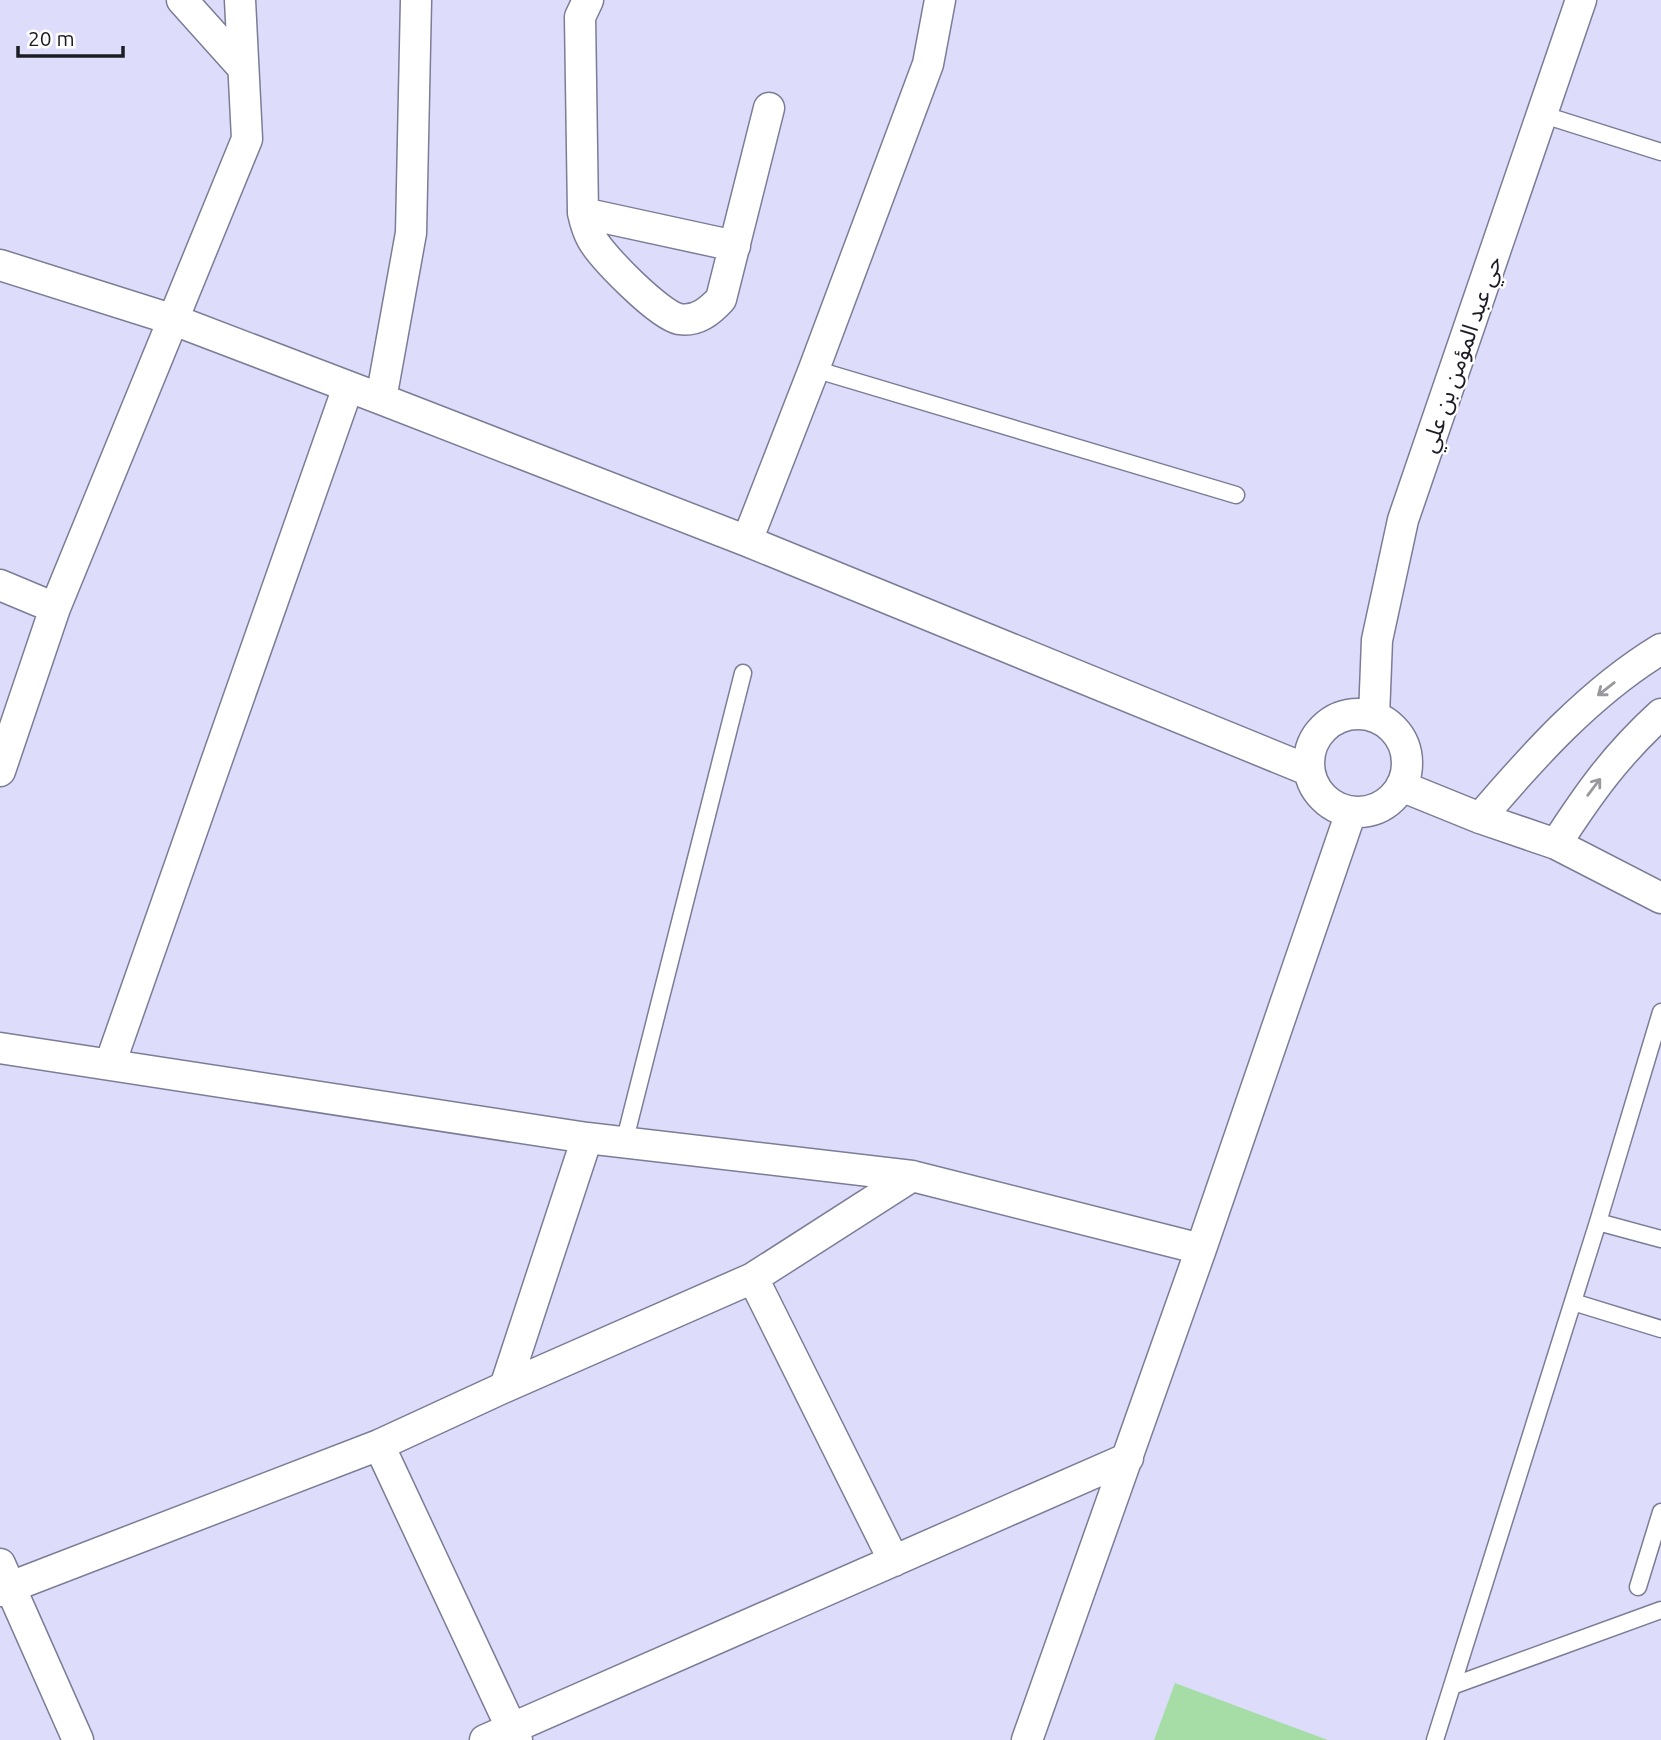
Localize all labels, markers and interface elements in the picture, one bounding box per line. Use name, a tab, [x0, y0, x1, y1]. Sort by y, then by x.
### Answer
scale bar	[18, 14, 122, 58]
text: 20 m	[28, 26, 75, 50]
street label: حي عبد المؤمن بن علي	[1415, 252, 1511, 457]
one-way arrow	[1598, 682, 1616, 697]
one-way arrow	[1586, 778, 1601, 797]

